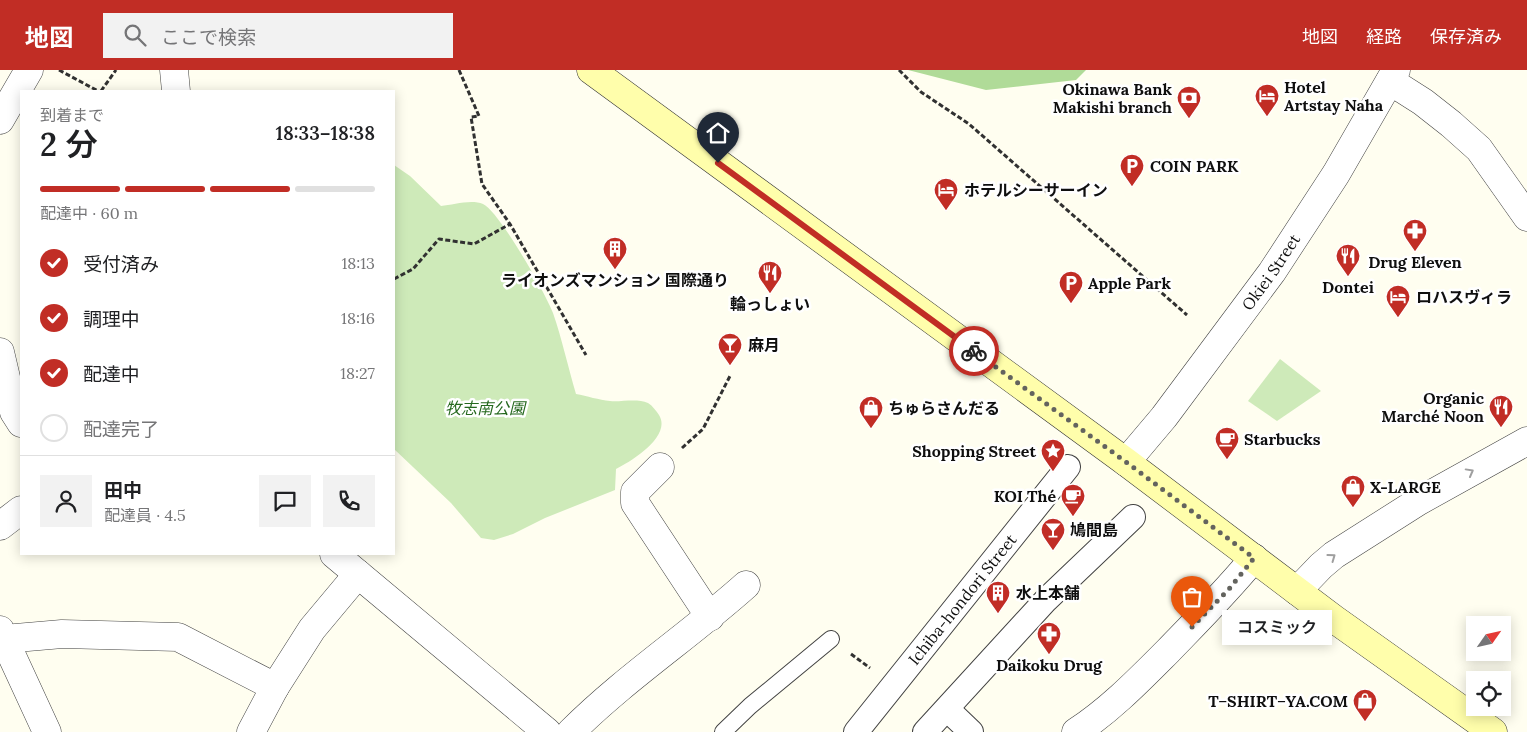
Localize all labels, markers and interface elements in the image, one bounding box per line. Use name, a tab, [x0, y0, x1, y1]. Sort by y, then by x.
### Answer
search box	[103, 13, 453, 58]
icon: search	[121, 21, 149, 49]
text: 地図	[25, 22, 73, 53]
text: ここで検索	[161, 25, 256, 49]
text: 地図	[1302, 25, 1338, 48]
text: 経路	[1366, 25, 1402, 48]
text: 保存済み	[1430, 25, 1502, 48]
place label: Hotel Artstay Naha	[1284, 77, 1384, 115]
place label: Okinawa Bank Makishi branch	[1053, 79, 1172, 117]
hotel icon: Hotel Artstay Naha	[1254, 83, 1280, 117]
bank icon: Okinawa Bank Makishi branch	[1176, 85, 1202, 119]
text: 到着まで	[40, 105, 104, 125]
pin	[697, 112, 739, 163]
icon: home	[704, 119, 732, 147]
text: 18:33–18:38	[276, 121, 375, 145]
text: 2 分	[40, 124, 98, 165]
parking icon: COIN PARK	[1119, 153, 1145, 187]
place label: COIN PARK	[1150, 156, 1239, 176]
hotel icon: ホテルシーサーイン	[933, 177, 959, 211]
place label: ホテルシーサーイン	[964, 180, 1108, 200]
text: 配達中 · 60 m	[40, 203, 138, 223]
pharmacy icon: Drug Eleven	[1402, 218, 1428, 252]
street label: Okiei Street	[1237, 229, 1305, 314]
building icon: ライオンズマンション 国際通り	[602, 236, 628, 270]
restaurant icon: Dontei	[1335, 243, 1361, 277]
icon: check	[40, 249, 68, 277]
text: 受付済み	[83, 252, 159, 276]
place label: Drug Eleven	[1368, 252, 1462, 272]
text: 18:13	[341, 253, 375, 273]
restaurant icon: 輪っしょい	[757, 260, 783, 294]
place label: ライオンズマンション 国際通り	[501, 270, 729, 290]
parking icon: Apple Park	[1058, 270, 1084, 304]
place label: Apple Park	[1088, 273, 1171, 293]
place label: Dontei	[1322, 277, 1374, 297]
hotel icon: ロハスヴィラ	[1385, 284, 1411, 318]
place label: ロハスヴィラ	[1416, 287, 1512, 307]
place label: 輪っしょい	[730, 294, 810, 314]
icon: check	[40, 304, 68, 332]
text: 調理中	[83, 307, 140, 331]
text: 18:16	[341, 308, 375, 328]
courier	[949, 326, 999, 376]
bar icon: 麻月	[717, 332, 743, 366]
place label: 麻月	[748, 335, 780, 355]
icon: bike	[960, 337, 988, 365]
icon: check	[40, 359, 68, 387]
text: 配達中	[83, 362, 140, 386]
text: 18:27	[340, 363, 375, 383]
place label: Organic Marché Noon	[1381, 388, 1485, 426]
restaurant icon: Organic Marché Noon	[1488, 394, 1514, 428]
shop icon: ちゅらさんだる	[858, 395, 884, 429]
park label: 牧志南公園	[445, 398, 527, 418]
place label: ちゅらさんだる	[888, 398, 1000, 418]
text: 配達完了	[83, 417, 159, 441]
cafe icon: Starbucks	[1214, 426, 1240, 460]
place label: Starbucks	[1244, 429, 1321, 449]
place icon: Shopping Street	[1040, 438, 1066, 472]
place label: Shopping Street	[912, 441, 1036, 461]
one-way arrow	[1465, 468, 1474, 478]
shop icon: X-LARGE	[1340, 474, 1366, 508]
button: person	[40, 475, 92, 527]
button: chat	[259, 475, 311, 527]
button: phone	[323, 475, 375, 527]
place label: X-LARGE	[1370, 477, 1441, 497]
text: 田中	[104, 478, 142, 502]
cafe icon: KOI Thé	[1060, 483, 1086, 517]
place label: KOI Thé	[994, 486, 1056, 506]
text: 配達員 · 4.5	[104, 505, 186, 525]
bar icon: 鳩間島	[1040, 517, 1066, 551]
place label: 鳩間島	[1070, 520, 1118, 540]
street label: Ichiba-hondori Street	[904, 529, 1021, 669]
one-way arrow	[1326, 554, 1336, 563]
pin	[1171, 576, 1213, 627]
building icon: 水上本舗	[985, 580, 1011, 614]
place label: 水上本舗	[1016, 583, 1080, 603]
icon: bag	[1178, 583, 1206, 611]
callout: コスミック	[1222, 610, 1332, 644]
north arrow	[1466, 616, 1511, 661]
map controls	[1466, 616, 1511, 716]
text: コスミック	[1237, 617, 1317, 637]
pharmacy icon: Daikoku Drug	[1036, 621, 1062, 655]
place label: Daikoku Drug	[996, 655, 1103, 675]
button: locate	[1466, 671, 1511, 716]
shop icon: T−SHIRT−YA.COM	[1352, 688, 1378, 722]
place label: T−SHIRT−YA.COM	[1208, 691, 1348, 711]

